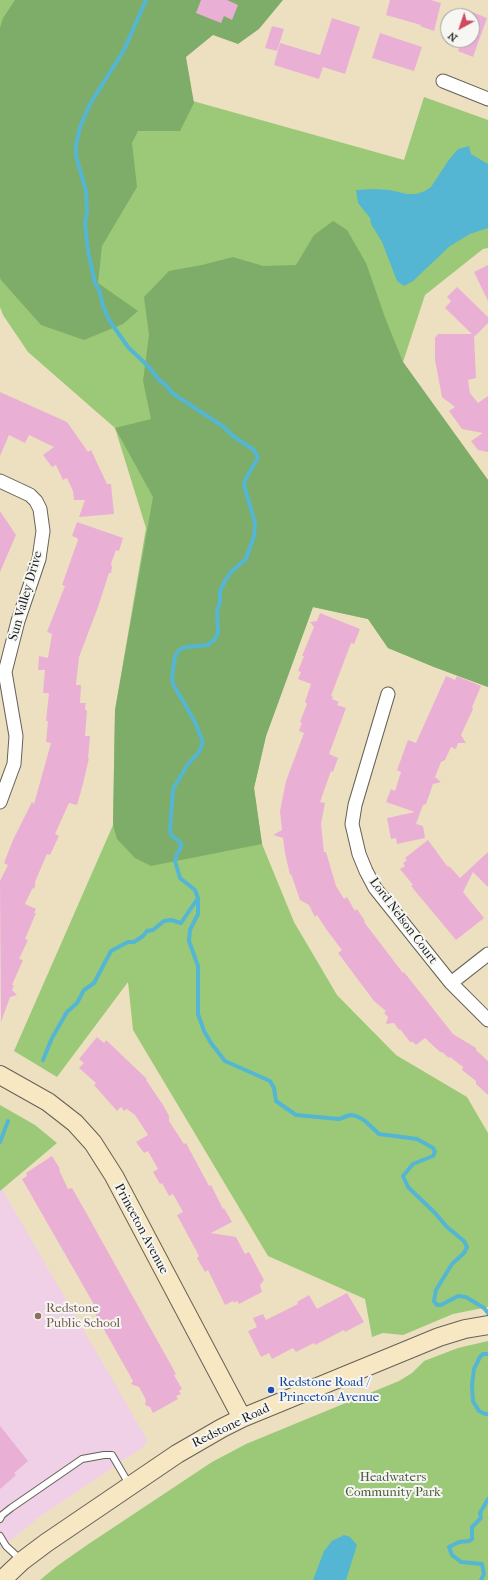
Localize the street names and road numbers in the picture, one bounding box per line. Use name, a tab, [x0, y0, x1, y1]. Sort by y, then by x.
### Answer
street label: Sun Valley Drive	[6, 549, 46, 643]
street label: Lord Nelson Court	[366, 875, 440, 967]
street label: Princeton Avenue	[111, 1181, 171, 1277]
street label: Redstone Road	[190, 1401, 272, 1451]

